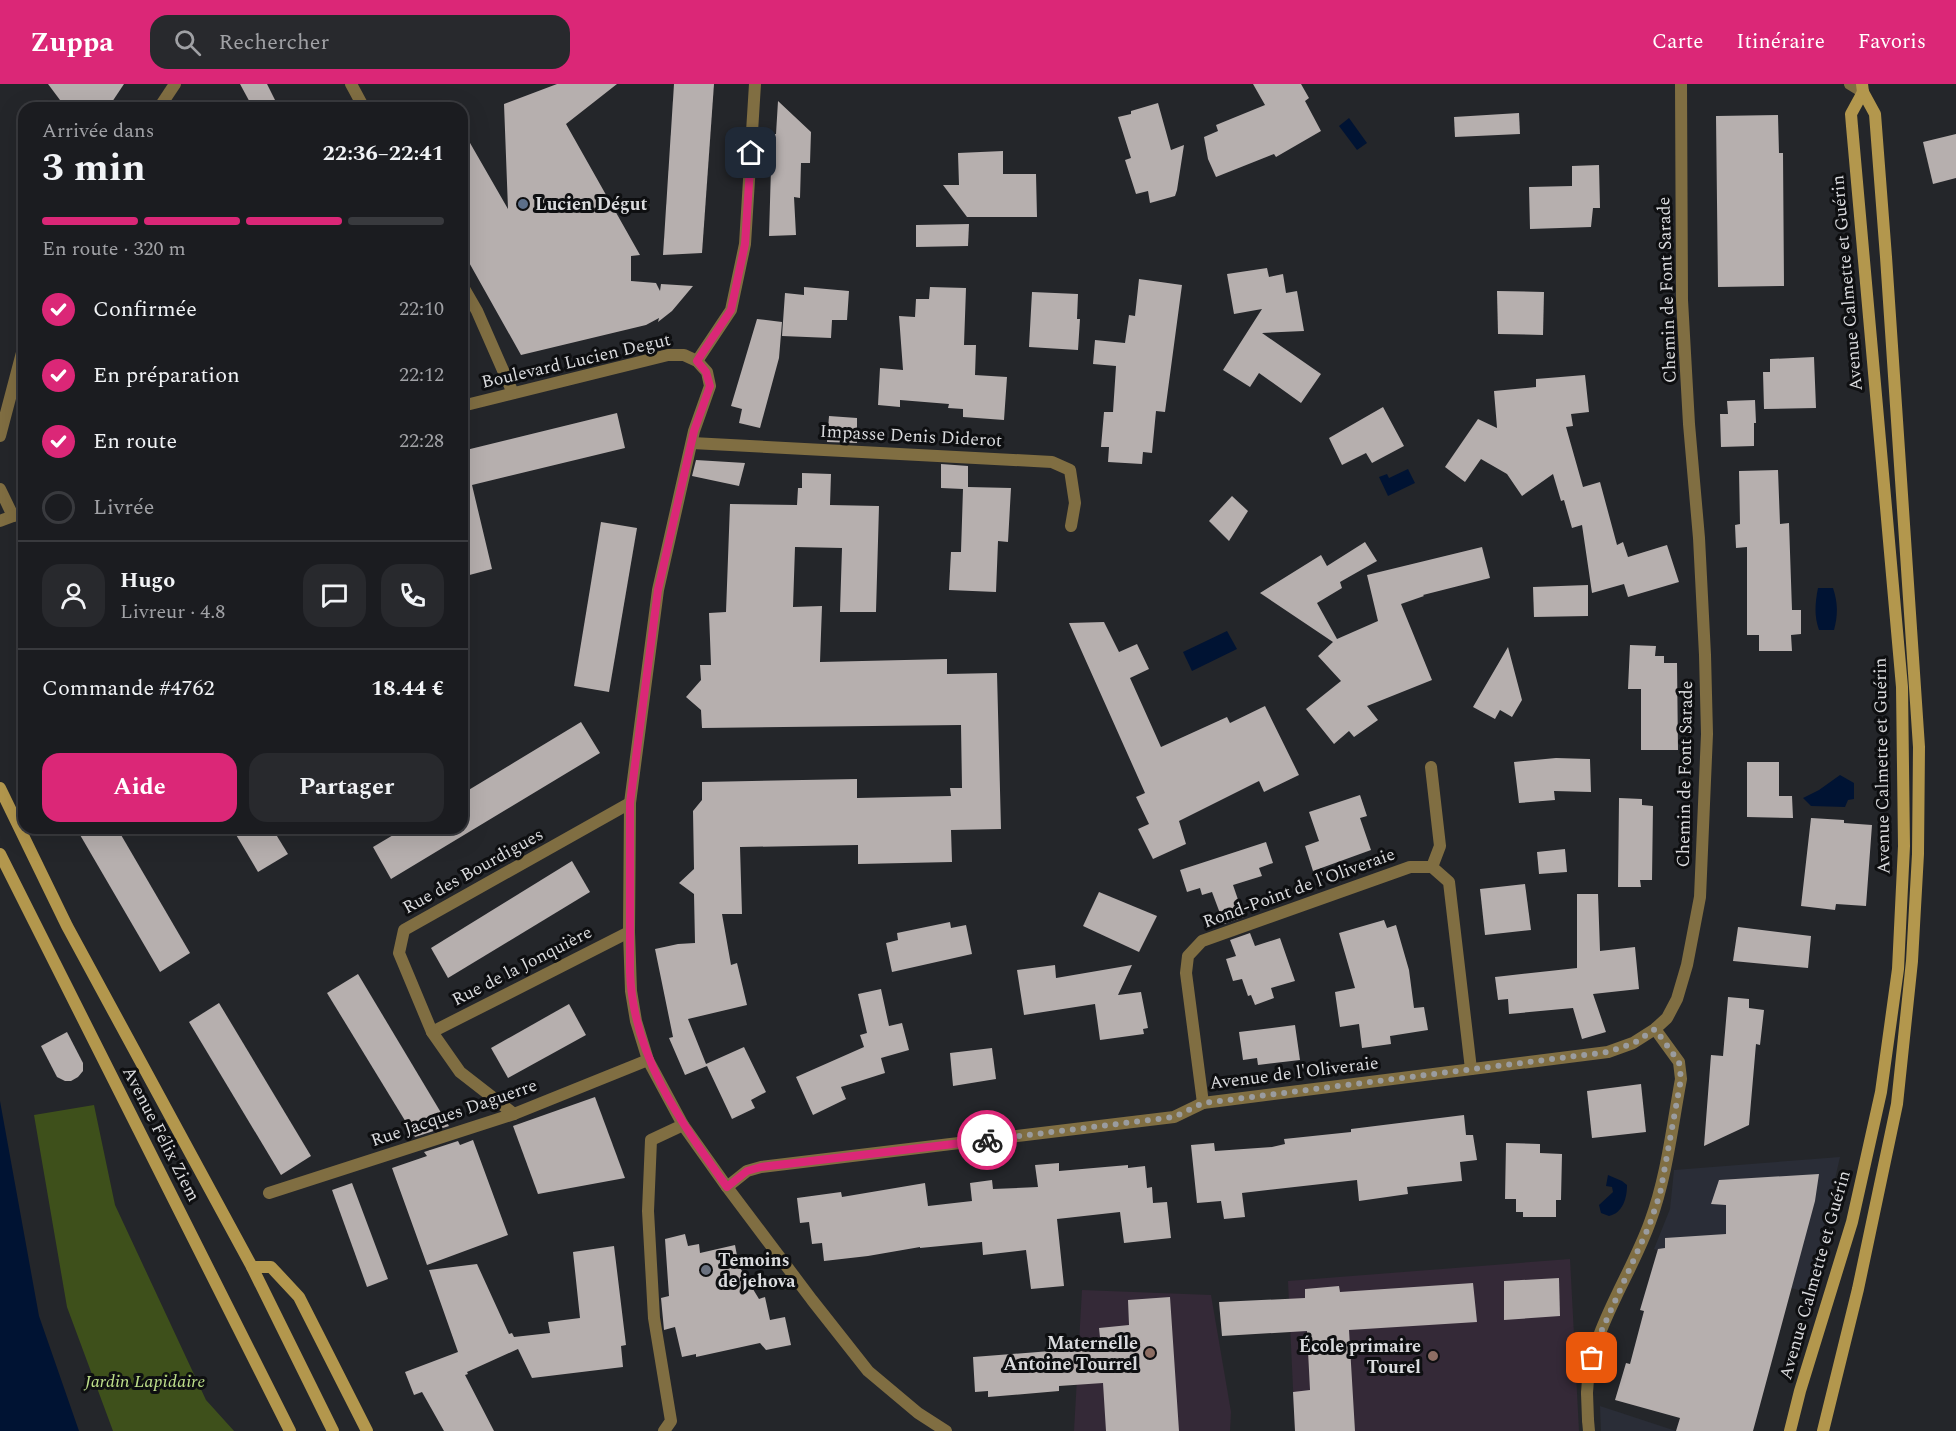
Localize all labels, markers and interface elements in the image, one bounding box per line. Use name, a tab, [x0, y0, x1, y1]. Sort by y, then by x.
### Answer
search box	[150, 15, 570, 69]
text: Zuppa	[30, 21, 114, 64]
icon: search	[171, 26, 204, 59]
text: Rechercher	[219, 26, 329, 59]
text: Carte	[1652, 26, 1703, 58]
text: Itinéraire	[1736, 26, 1825, 58]
text: Favoris	[1858, 26, 1926, 58]
text: Arrivée dans	[42, 116, 154, 146]
pin	[725, 127, 776, 178]
icon: home	[734, 136, 767, 169]
text: 22:36–22:41	[322, 137, 444, 170]
text: 3 min	[42, 139, 146, 198]
street label: Avenue Calmette et Guérin	[1824, 174, 1870, 392]
place label: Lucien Dégut	[535, 191, 647, 218]
street label: Chemin de Font Sarade	[1650, 196, 1684, 384]
marker: Lucien Dégut	[516, 197, 530, 211]
text: En route · 320 m	[42, 234, 186, 264]
icon: check	[42, 293, 75, 326]
text: Confirmée	[93, 293, 197, 326]
text: 22:10	[399, 294, 444, 324]
street label: Boulevard Lucien Degut	[479, 326, 673, 396]
icon: check	[42, 359, 75, 392]
text: En préparation	[93, 359, 240, 392]
text: 22:12	[399, 360, 444, 390]
street label: Impasse Denis Diderot	[819, 418, 1003, 454]
icon: check	[42, 425, 75, 458]
text: En route	[93, 425, 177, 458]
text: 22:28	[399, 426, 444, 456]
text: Livrée	[93, 491, 154, 524]
button: person	[42, 564, 105, 627]
text: Hugo	[120, 564, 175, 597]
button: chat	[303, 564, 366, 627]
button: phone	[381, 564, 444, 627]
text: Livreur · 4.8	[120, 597, 225, 627]
street label: Avenue Calmette et Guérin	[1867, 657, 1897, 875]
text: Commande #4762	[42, 672, 215, 705]
text: 18.44 €	[371, 672, 444, 705]
street label: Chemin de Font Sarade	[1670, 680, 1700, 868]
button: Aide	[42, 753, 237, 822]
button: Partager	[249, 753, 444, 822]
street label: Rue des Bourdigues	[398, 821, 548, 921]
street label: Rond-Point de l'Oliveraie	[1199, 841, 1399, 935]
street label: Rue de la Jonquière	[447, 919, 597, 1013]
street label: Avenue de l'Oliveraie	[1208, 1049, 1380, 1097]
street label: Avenue Félix Ziem	[115, 1062, 207, 1206]
street label: Rue Jacques Daguerre	[367, 1072, 541, 1154]
courier	[957, 1110, 1017, 1170]
icon: bike	[971, 1124, 1004, 1157]
street label: Avenue Calmette et Guérin	[1772, 1167, 1858, 1383]
place label: Temoins de jehova	[718, 1247, 796, 1295]
marker: Temoins de jehova	[699, 1263, 713, 1277]
place label: Maternelle Antoine Tourrel	[1004, 1330, 1138, 1378]
pin	[1566, 1332, 1617, 1383]
place label: École primaire Tourel	[1299, 1333, 1421, 1381]
icon: bag	[1575, 1341, 1608, 1374]
marker: Maternelle Antoine Tourrel	[1143, 1346, 1157, 1360]
marker: École primaire Tourel	[1426, 1349, 1440, 1363]
park label: Jardin Lapidaire	[83, 1368, 205, 1395]

